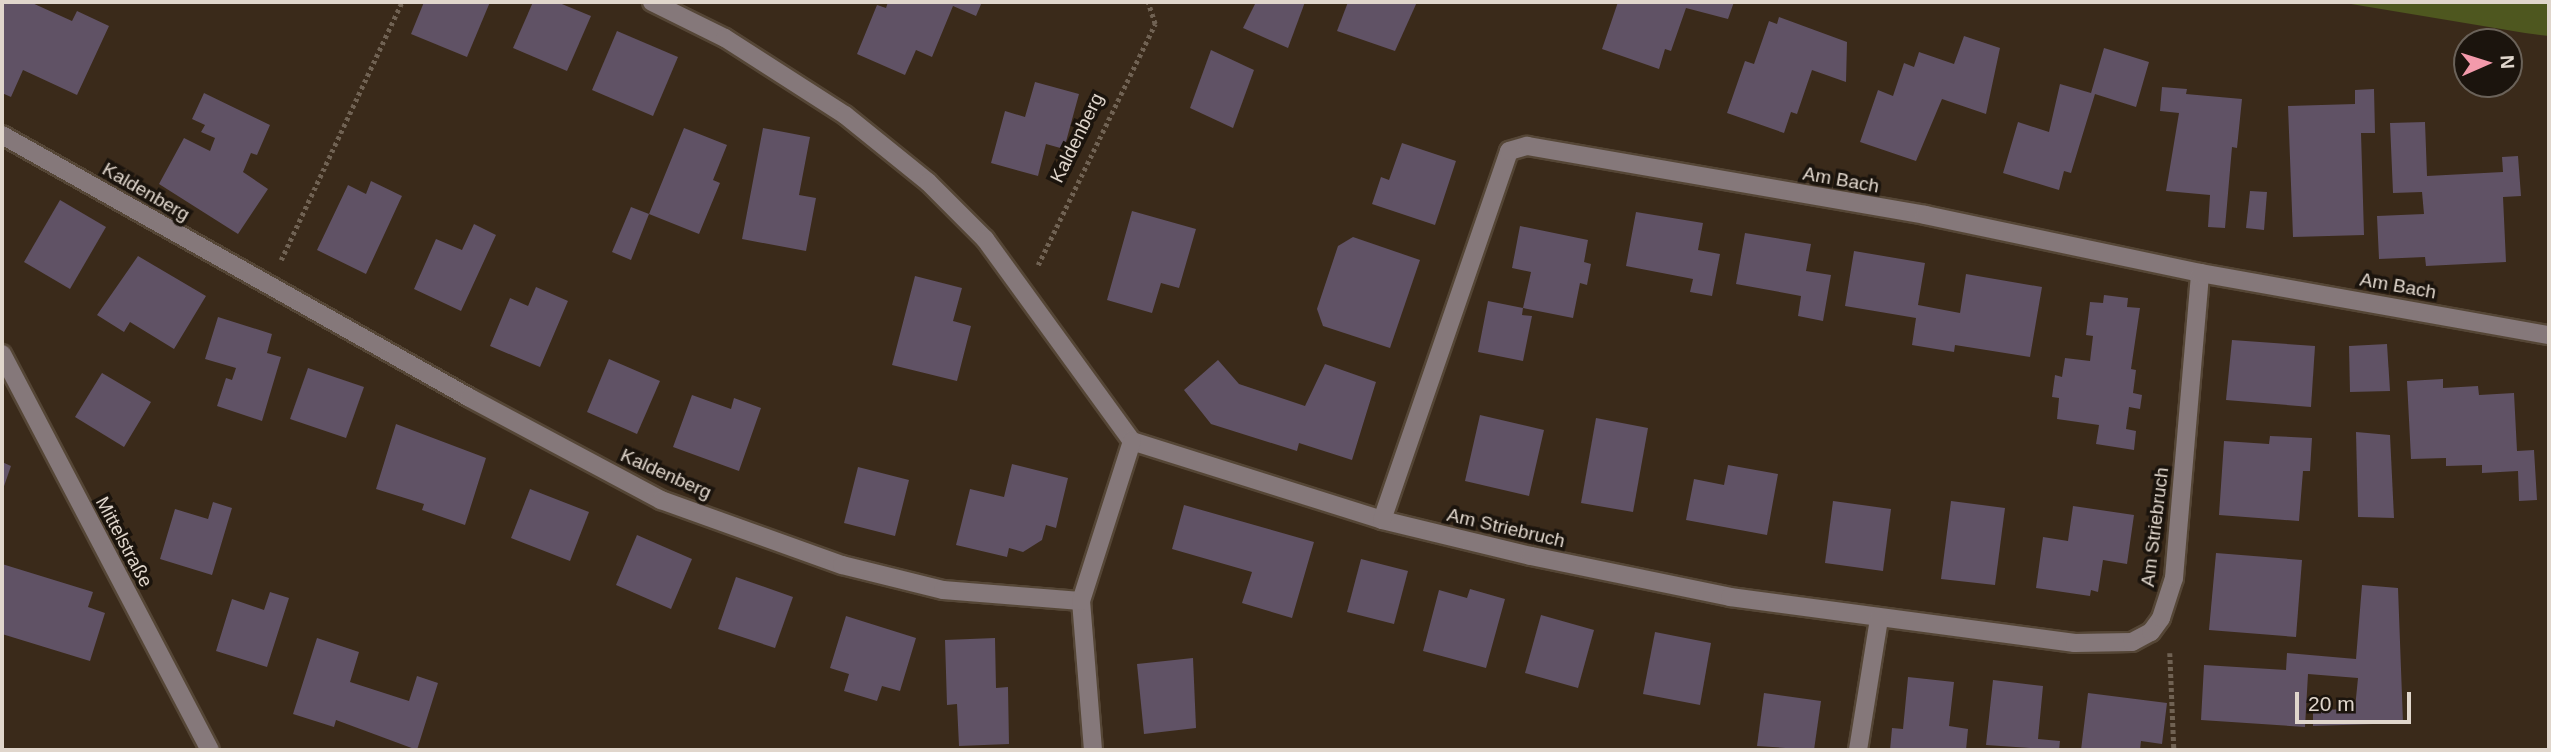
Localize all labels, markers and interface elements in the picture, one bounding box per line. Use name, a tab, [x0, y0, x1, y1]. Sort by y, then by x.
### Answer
north arrow	[2453, 28, 2523, 98]
text: N	[2497, 55, 2518, 69]
street label: Kaldenberg	[1045, 89, 1109, 187]
street label: Kaldenberg	[98, 158, 194, 226]
street label: Am Bach	[1801, 162, 1881, 198]
street label: Am Bach	[2358, 268, 2438, 304]
street label: Kaldenberg	[617, 444, 715, 504]
street label: Am Striebruch	[2136, 466, 2174, 588]
street label: Mittelstraße	[91, 493, 157, 591]
street label: Am Striebruch	[1445, 503, 1567, 553]
scale bar	[2299, 678, 2414, 722]
text: 20 m	[2308, 692, 2355, 715]

